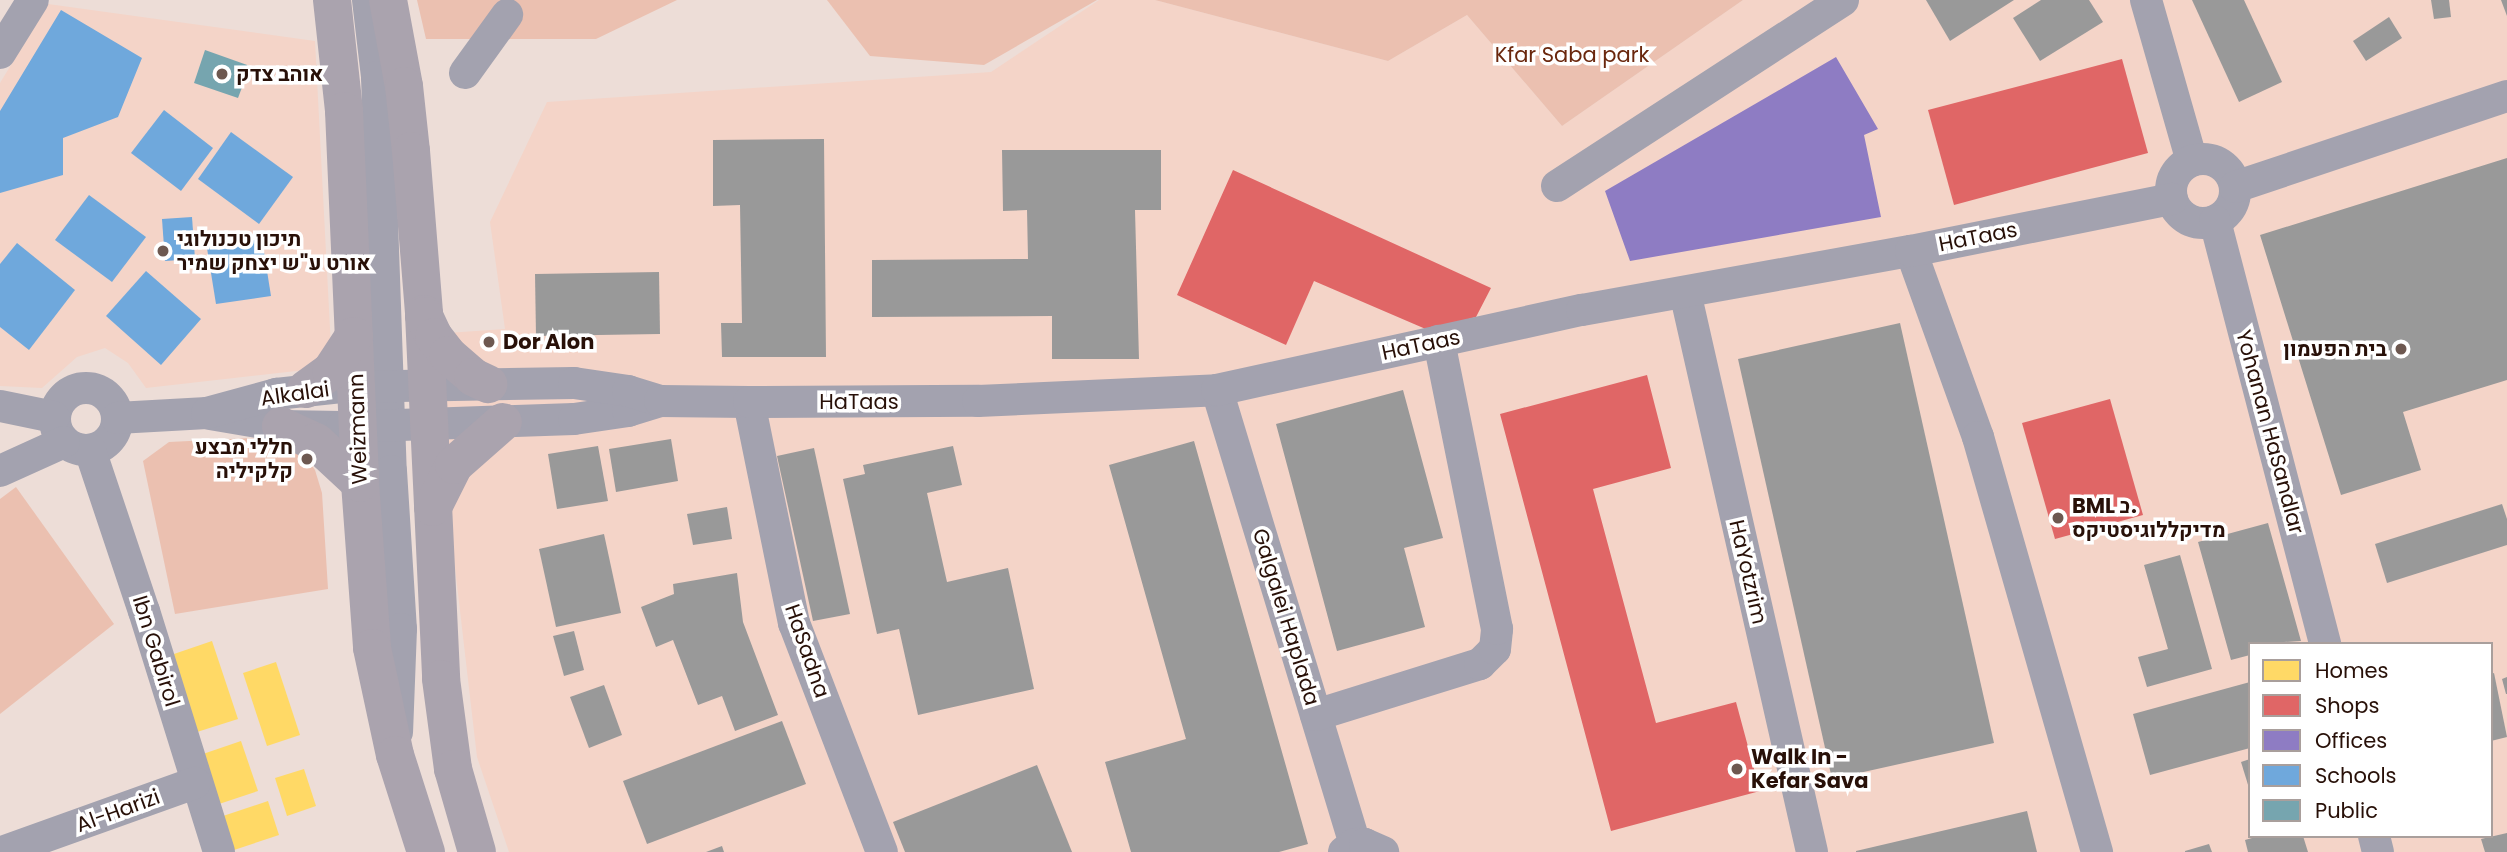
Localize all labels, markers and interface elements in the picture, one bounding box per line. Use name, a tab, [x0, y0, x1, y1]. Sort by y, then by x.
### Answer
park label: Kfar Saba park	[1495, 42, 1649, 68]
place label: אוהב צדק	[236, 61, 323, 87]
marker: אוהב צדק	[214, 66, 230, 82]
street label: HaTaas	[1937, 217, 2019, 257]
place label: תיכון טכנולוגי אורט ע"ש יצחק שמיר	[177, 226, 370, 276]
marker: תיכון טכנולוגי אורט ע"ש יצחק שמיר	[155, 243, 171, 259]
street label: HaTaas	[1380, 324, 1462, 366]
street label: Yohanan HaSandlar	[2231, 327, 2309, 537]
place label: Dor Alon	[503, 329, 594, 355]
marker: Dor Alon	[481, 334, 497, 350]
place label: בית הפעמון	[2283, 336, 2387, 362]
marker: בית הפעמון	[2393, 341, 2409, 357]
street label: Weizmann	[343, 373, 373, 485]
street label: Alkalai	[259, 377, 331, 411]
street label: HaTaas	[819, 389, 899, 415]
place label: חללי מבצע קלקיליה	[195, 434, 293, 484]
marker: חללי מבצע קלקיליה	[299, 451, 315, 467]
place label: BML ב. מדיקללוגיסטיקס	[2072, 493, 2226, 543]
marker: BML ב. מדיקללוגיסטיקס	[2050, 510, 2066, 526]
street label: HaYotzrim	[1724, 517, 1772, 627]
street label: Galgalei Haplada	[1247, 525, 1325, 709]
street label: Ibn Gabirol	[127, 592, 185, 710]
street label: HaSadna	[779, 601, 835, 701]
legend	[2248, 642, 2493, 838]
text: Homes	[2315, 656, 2389, 685]
text: Shops	[2315, 691, 2379, 720]
text: Offices	[2315, 726, 2387, 755]
place label: Walk In - Kefar Sava	[1751, 744, 1868, 794]
marker: Walk In - Kefar Sava	[1729, 761, 1745, 777]
text: Schools	[2315, 761, 2397, 790]
street label: Al-Harizi	[73, 784, 163, 838]
text: Public	[2315, 796, 2378, 825]

